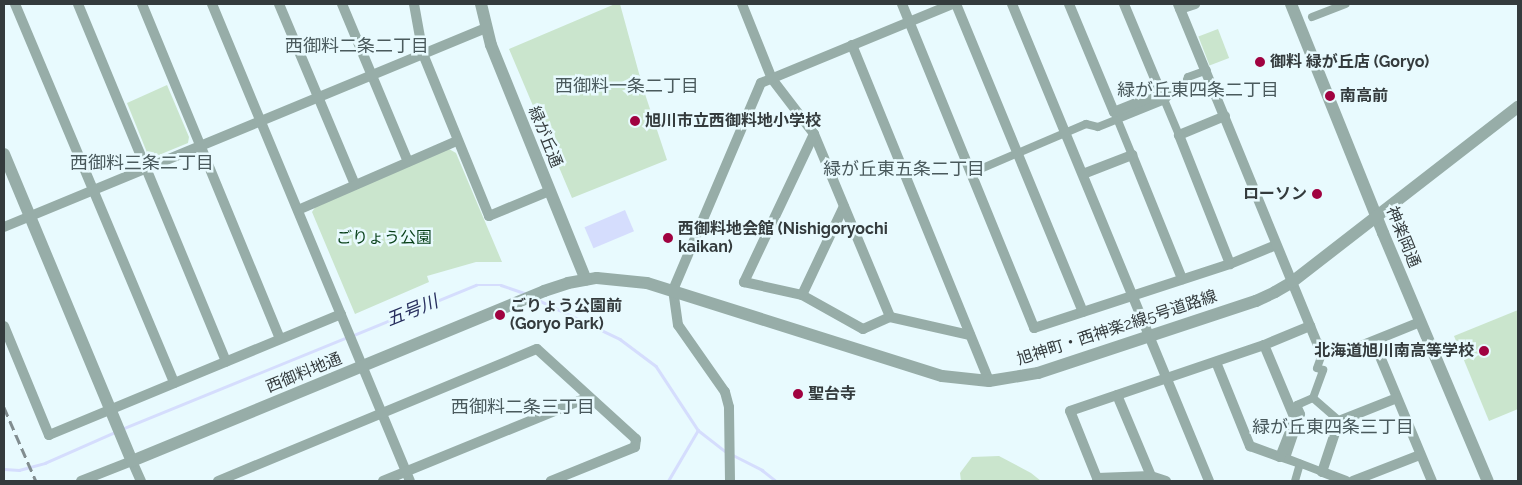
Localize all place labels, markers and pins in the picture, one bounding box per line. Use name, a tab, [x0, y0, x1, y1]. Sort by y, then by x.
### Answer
place label: 御料 緑が丘店 (Goryo)	[1270, 52, 1429, 72]
marker: 御料 緑が丘店 (Goryo)	[1254, 56, 1266, 68]
place label: 南高前	[1340, 86, 1388, 106]
marker: 南高前	[1324, 90, 1336, 102]
place label: 旭川市立西御料地小学校	[645, 111, 821, 131]
marker: 旭川市立西御料地小学校	[629, 115, 641, 127]
place label: ローソン	[1243, 184, 1307, 204]
marker: ローソン	[1311, 188, 1323, 200]
place label: 西御料地会館 (Nishigoryochi kaikan)	[678, 219, 888, 257]
marker: 西御料地会館 (Nishigoryochi kaikan)	[662, 232, 674, 244]
place label: ごりょう公園前 (Goryo Park)	[510, 296, 622, 334]
marker: ごりょう公園前 (Goryo Park)	[494, 309, 506, 321]
place label: 北海道旭川南高等学校	[1314, 341, 1474, 361]
marker: 北海道旭川南高等学校	[1478, 345, 1490, 357]
place label: 聖台寺	[808, 384, 856, 404]
marker: 聖台寺	[792, 388, 804, 400]

